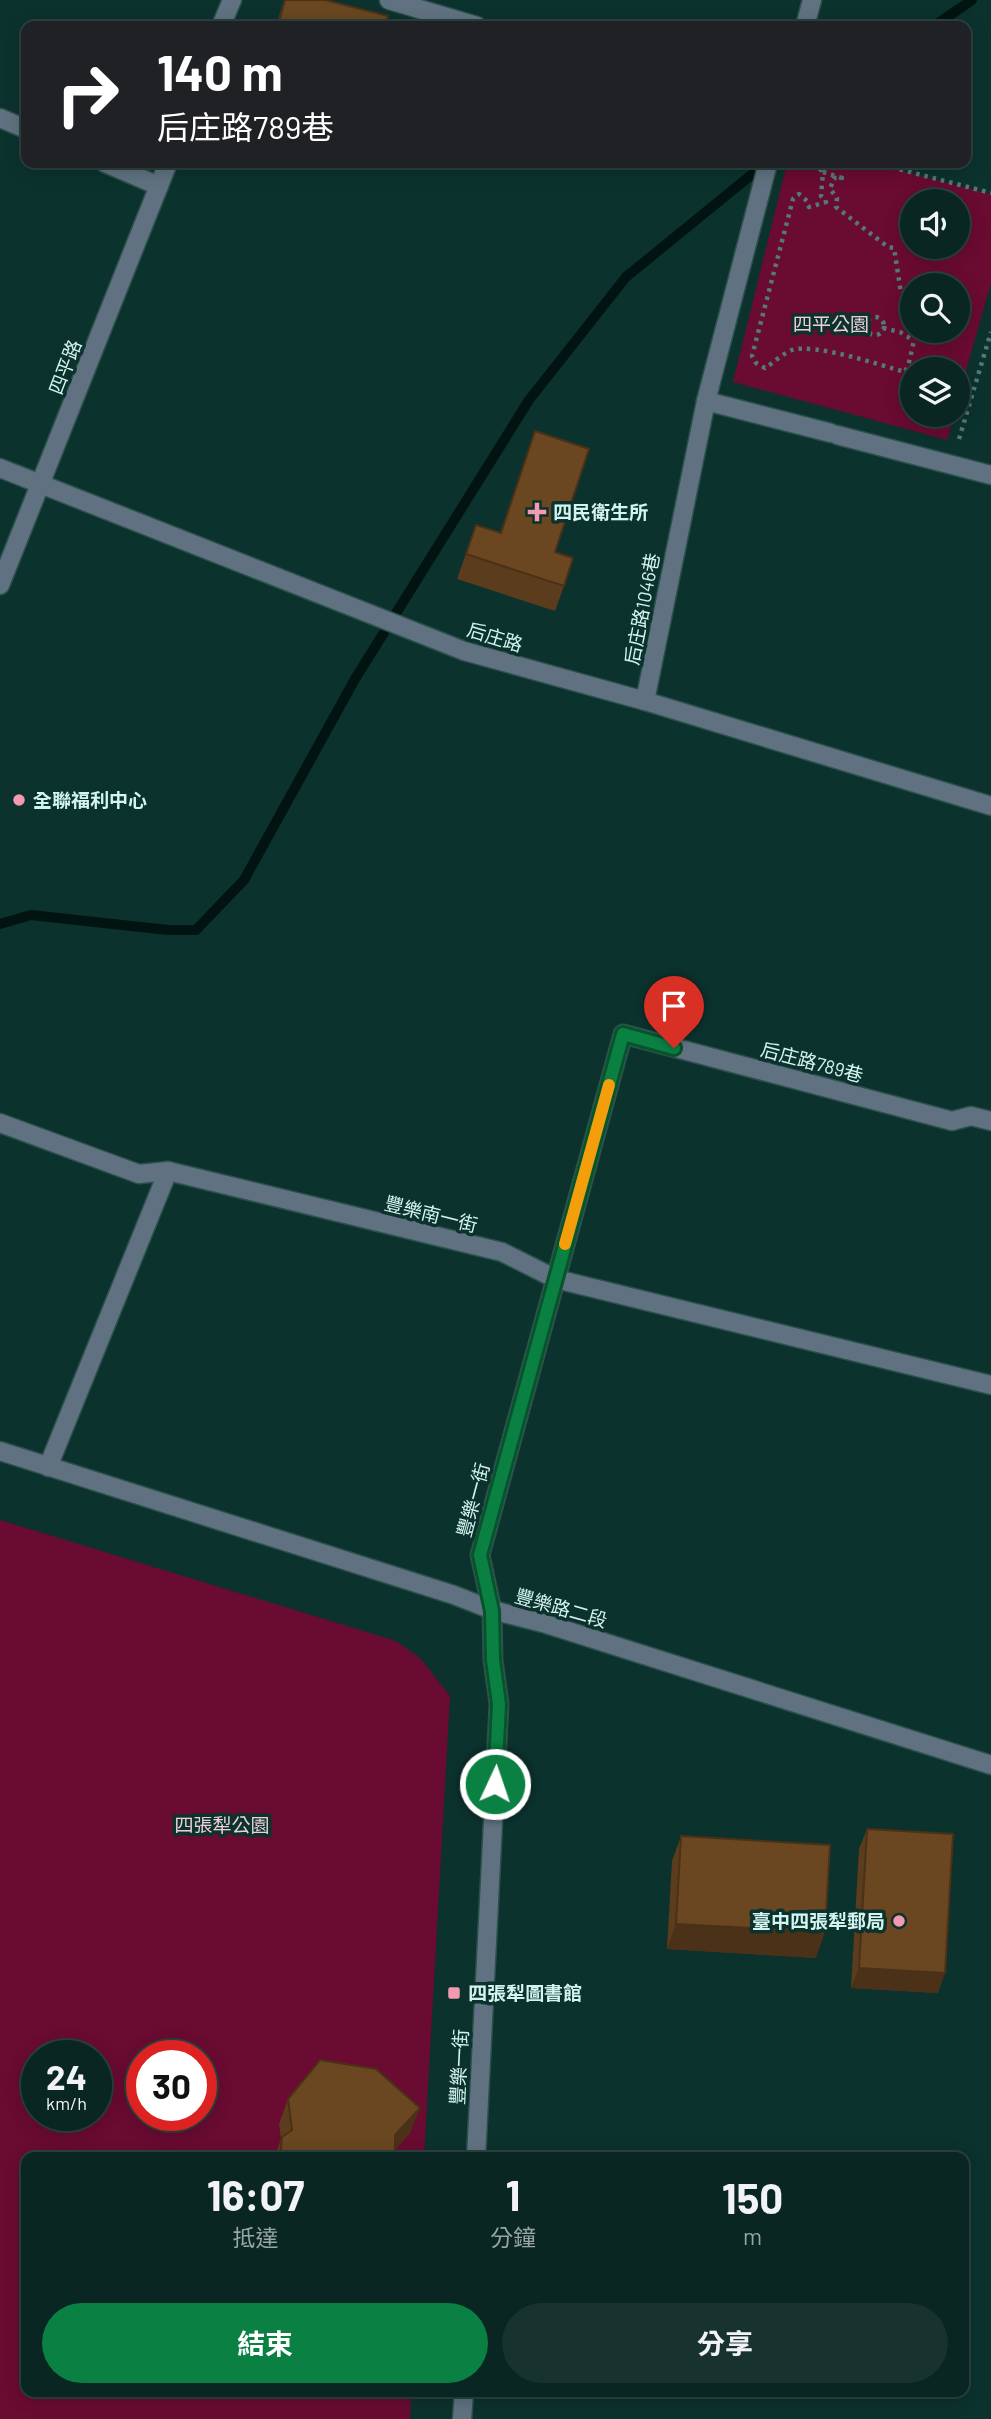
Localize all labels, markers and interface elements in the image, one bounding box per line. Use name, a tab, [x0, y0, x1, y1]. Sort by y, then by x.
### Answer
text: 140 m	[157, 42, 283, 101]
icon: right	[42, 49, 133, 140]
text: 后庄路789巷	[157, 107, 333, 145]
map controls	[900, 189, 970, 427]
button: sound	[900, 189, 970, 259]
button: search	[900, 273, 970, 343]
park label: 四平公園	[793, 312, 869, 335]
street label: 四平路	[44, 336, 85, 398]
button: layers	[900, 357, 970, 427]
place label: 四民衛生所	[553, 500, 648, 523]
marker: 四民衛生所	[527, 502, 547, 522]
street label: 后庄路1046巷	[619, 551, 664, 667]
street label: 后庄路	[465, 617, 526, 656]
place label: 全聯福利中心	[33, 788, 147, 811]
marker: 全聯福利中心	[11, 792, 27, 808]
pin	[644, 976, 704, 1048]
icon: arrive	[655, 987, 693, 1025]
street label: 后庄路789巷	[759, 1037, 866, 1086]
street label: 豐樂南一街	[382, 1191, 480, 1236]
street label: 豐樂一街	[452, 1460, 493, 1540]
street label: 豐樂路二段	[512, 1583, 610, 1632]
position arrow	[458, 1747, 532, 1821]
park label: 四張犁公園	[174, 1813, 270, 1836]
place label: 臺中四張犁郵局	[752, 1909, 885, 1932]
marker: 臺中四張犁郵局	[891, 1913, 907, 1929]
place label: 四張犁圖書館	[468, 1981, 582, 2004]
marker: 四張犁圖書館	[446, 1985, 462, 2001]
street label: 豐樂一街	[445, 2028, 472, 2106]
speed limit sign: 30	[126, 2040, 217, 2131]
text: 24	[46, 2055, 87, 2097]
text: km/h	[46, 2092, 87, 2114]
text: 16:07	[207, 2169, 304, 2219]
text: 1	[506, 2169, 520, 2219]
text: 150	[722, 2172, 783, 2222]
text: m	[743, 2222, 762, 2250]
text: 抵達	[233, 2223, 279, 2251]
text: 分鐘	[490, 2223, 536, 2251]
button: 結束	[42, 2303, 488, 2383]
button: 分享	[502, 2303, 948, 2383]

